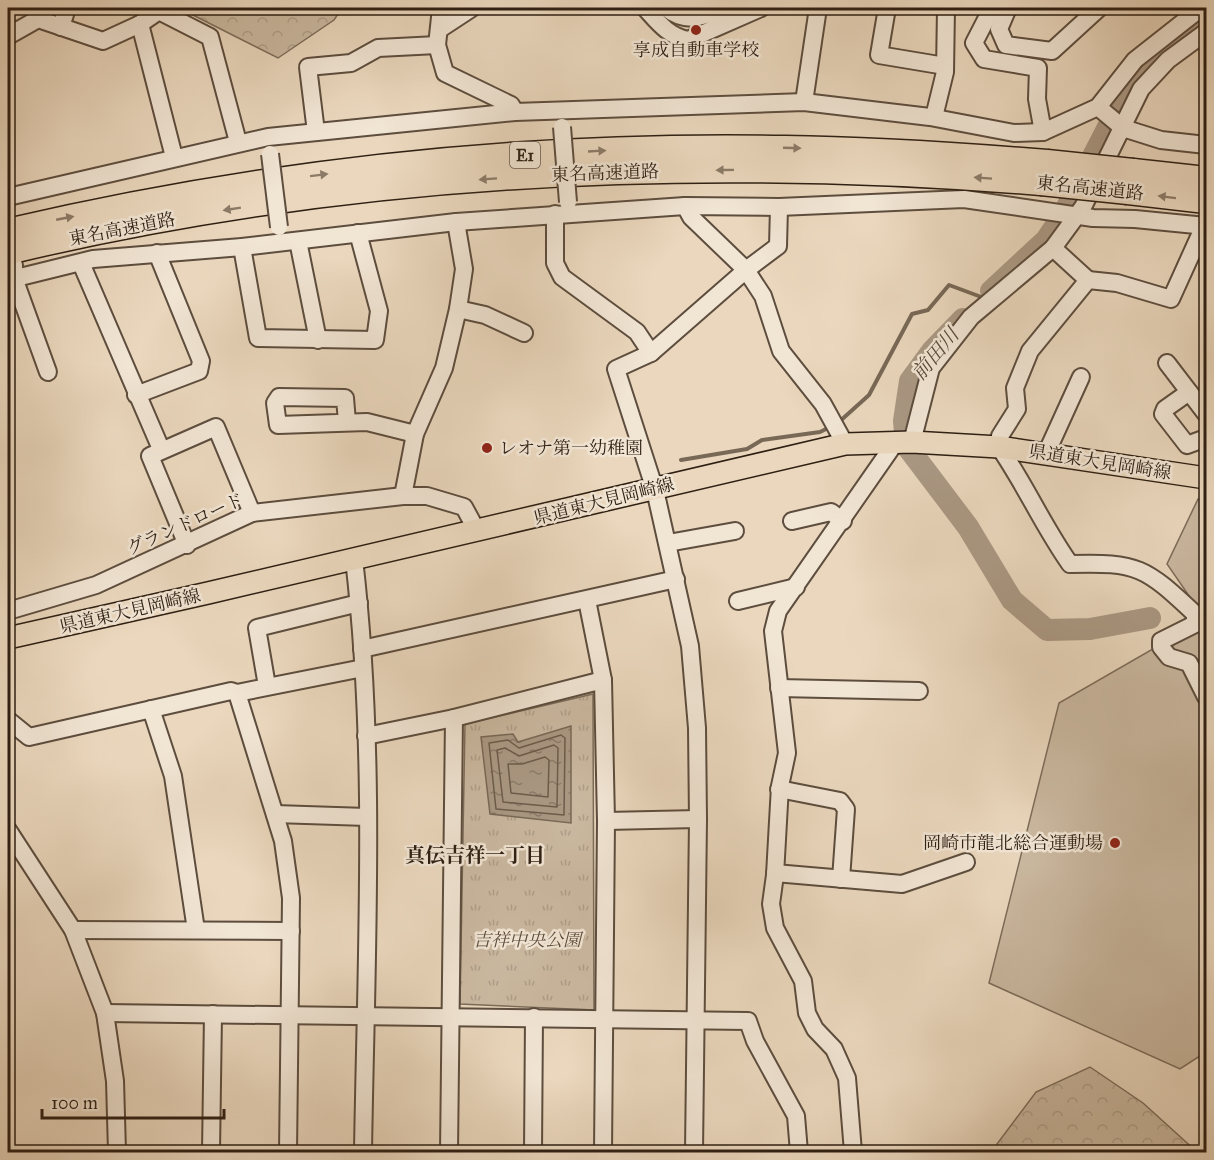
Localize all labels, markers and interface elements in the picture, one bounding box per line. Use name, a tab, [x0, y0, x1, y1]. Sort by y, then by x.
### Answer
marker: 享成自動車学校	[689, 23, 703, 37]
place label: 享成自動車学校	[633, 39, 759, 61]
road number: E1	[510, 142, 540, 168]
one-way arrow	[782, 143, 801, 153]
one-way arrow	[587, 146, 606, 155]
street label: 東名高速道路	[551, 160, 659, 186]
one-way arrow	[716, 165, 735, 175]
one-way arrow	[309, 170, 328, 180]
street label: 東名高速道路	[1035, 171, 1145, 205]
one-way arrow	[973, 173, 992, 183]
one-way arrow	[479, 174, 498, 184]
one-way arrow	[1158, 192, 1177, 201]
one-way arrow	[223, 205, 242, 214]
street label: 東名高速道路	[67, 208, 177, 250]
one-way arrow	[55, 213, 74, 222]
water label: 前田川	[907, 322, 965, 385]
place label: レオナ第一幼稚園	[499, 437, 643, 459]
street label: 県道東大見岡崎線	[1027, 440, 1173, 484]
marker: レオナ第一幼稚園	[480, 441, 494, 455]
street label: 県道東大見岡崎線	[531, 473, 677, 529]
street label: グランドロード	[123, 488, 247, 560]
street label: 県道東大見岡崎線	[57, 584, 203, 638]
place label: 岡崎市龍北総合運動場	[923, 832, 1103, 854]
marker: 岡崎市龍北総合運動場	[1108, 836, 1122, 850]
district label: 真伝吉祥一丁目	[405, 843, 545, 867]
park label: 吉祥中央公園	[473, 929, 584, 951]
scale bar	[42, 1082, 224, 1120]
text: 100 m	[51, 1092, 98, 1114]

